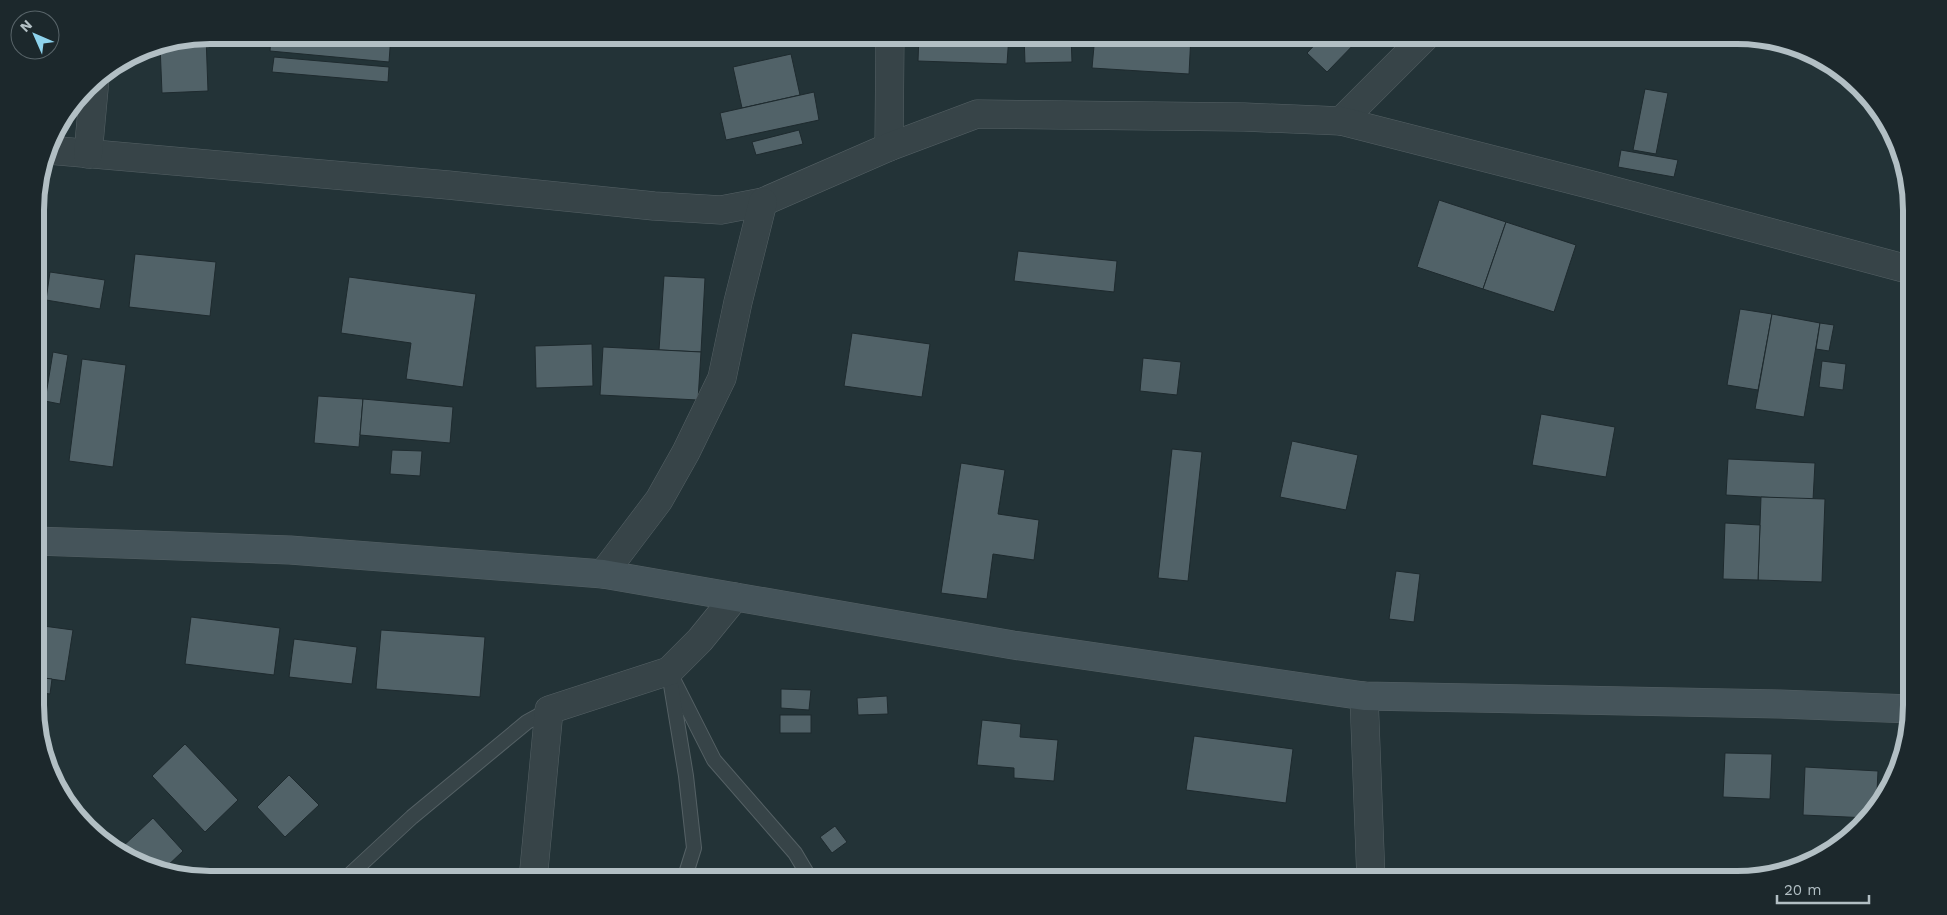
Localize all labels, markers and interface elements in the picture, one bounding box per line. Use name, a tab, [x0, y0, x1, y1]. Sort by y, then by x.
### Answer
north arrow	[10, 10, 60, 60]
text: N	[16, 16, 35, 35]
scale bar	[1777, 872, 1870, 904]
text: 20 m	[1784, 881, 1822, 899]

